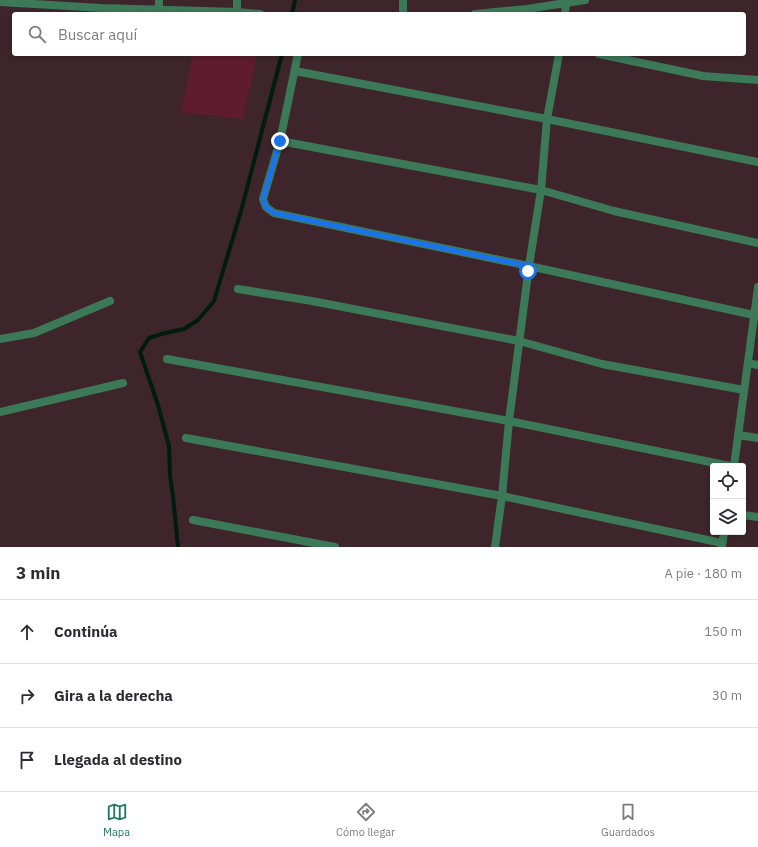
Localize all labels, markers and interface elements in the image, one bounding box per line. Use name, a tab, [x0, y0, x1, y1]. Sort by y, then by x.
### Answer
search box	[12, 12, 746, 56]
icon: search	[26, 23, 48, 45]
text: Buscar aquí	[58, 25, 137, 44]
route end	[271, 132, 289, 150]
route start	[519, 262, 537, 280]
map controls	[710, 463, 746, 535]
button: locate	[710, 463, 746, 499]
button: layers	[710, 499, 746, 535]
text: 3 min	[16, 562, 60, 584]
text: A pie · 180 m	[664, 565, 742, 582]
icon: ahead	[16, 621, 38, 643]
text: Continúa	[54, 622, 118, 641]
text: 150 m	[704, 623, 742, 640]
icon: right	[16, 685, 38, 707]
text: Gira a la derecha	[54, 686, 173, 705]
text: 30 m	[712, 687, 742, 704]
icon: arrive	[16, 749, 38, 771]
text: Llegada al destino	[54, 750, 182, 769]
tab: Mapa	[103, 801, 130, 839]
tab: Cómo llegar	[336, 801, 395, 839]
tab: Guardados	[601, 801, 655, 839]

